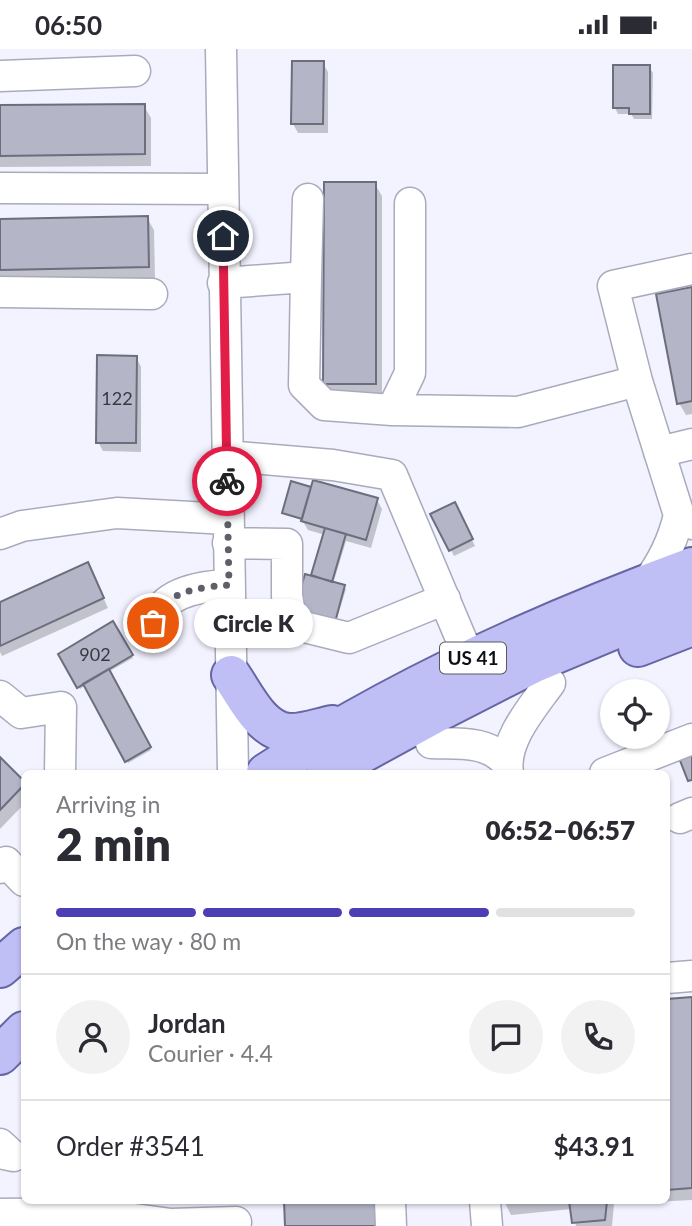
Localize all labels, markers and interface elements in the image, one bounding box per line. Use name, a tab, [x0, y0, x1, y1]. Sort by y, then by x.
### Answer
text: 06:50	[35, 9, 102, 41]
pin	[193, 206, 253, 266]
icon: home	[204, 217, 242, 255]
house number: 122	[101, 387, 133, 409]
courier	[192, 446, 262, 516]
icon: bike	[208, 462, 246, 500]
pin	[123, 593, 183, 653]
callout: Circle K	[195, 599, 314, 647]
icon: bag	[134, 604, 172, 642]
text: Circle K	[213, 609, 294, 637]
house number: 902	[79, 643, 111, 665]
road number: US 41	[440, 643, 506, 673]
map controls	[600, 679, 670, 749]
button: locate	[600, 679, 670, 749]
text: Arriving in	[56, 790, 160, 818]
text: 06:52–06:57	[485, 814, 635, 846]
text: 2 min	[56, 816, 171, 871]
text: On the way · 80 m	[56, 927, 241, 955]
button: person	[56, 1000, 130, 1074]
button: chat	[469, 1000, 543, 1074]
button: phone	[561, 1000, 635, 1074]
text: Jordan	[148, 1007, 226, 1039]
text: Courier · 4.4	[148, 1039, 273, 1067]
text: Order #3541	[56, 1130, 205, 1162]
text: $43.91	[553, 1130, 635, 1162]

